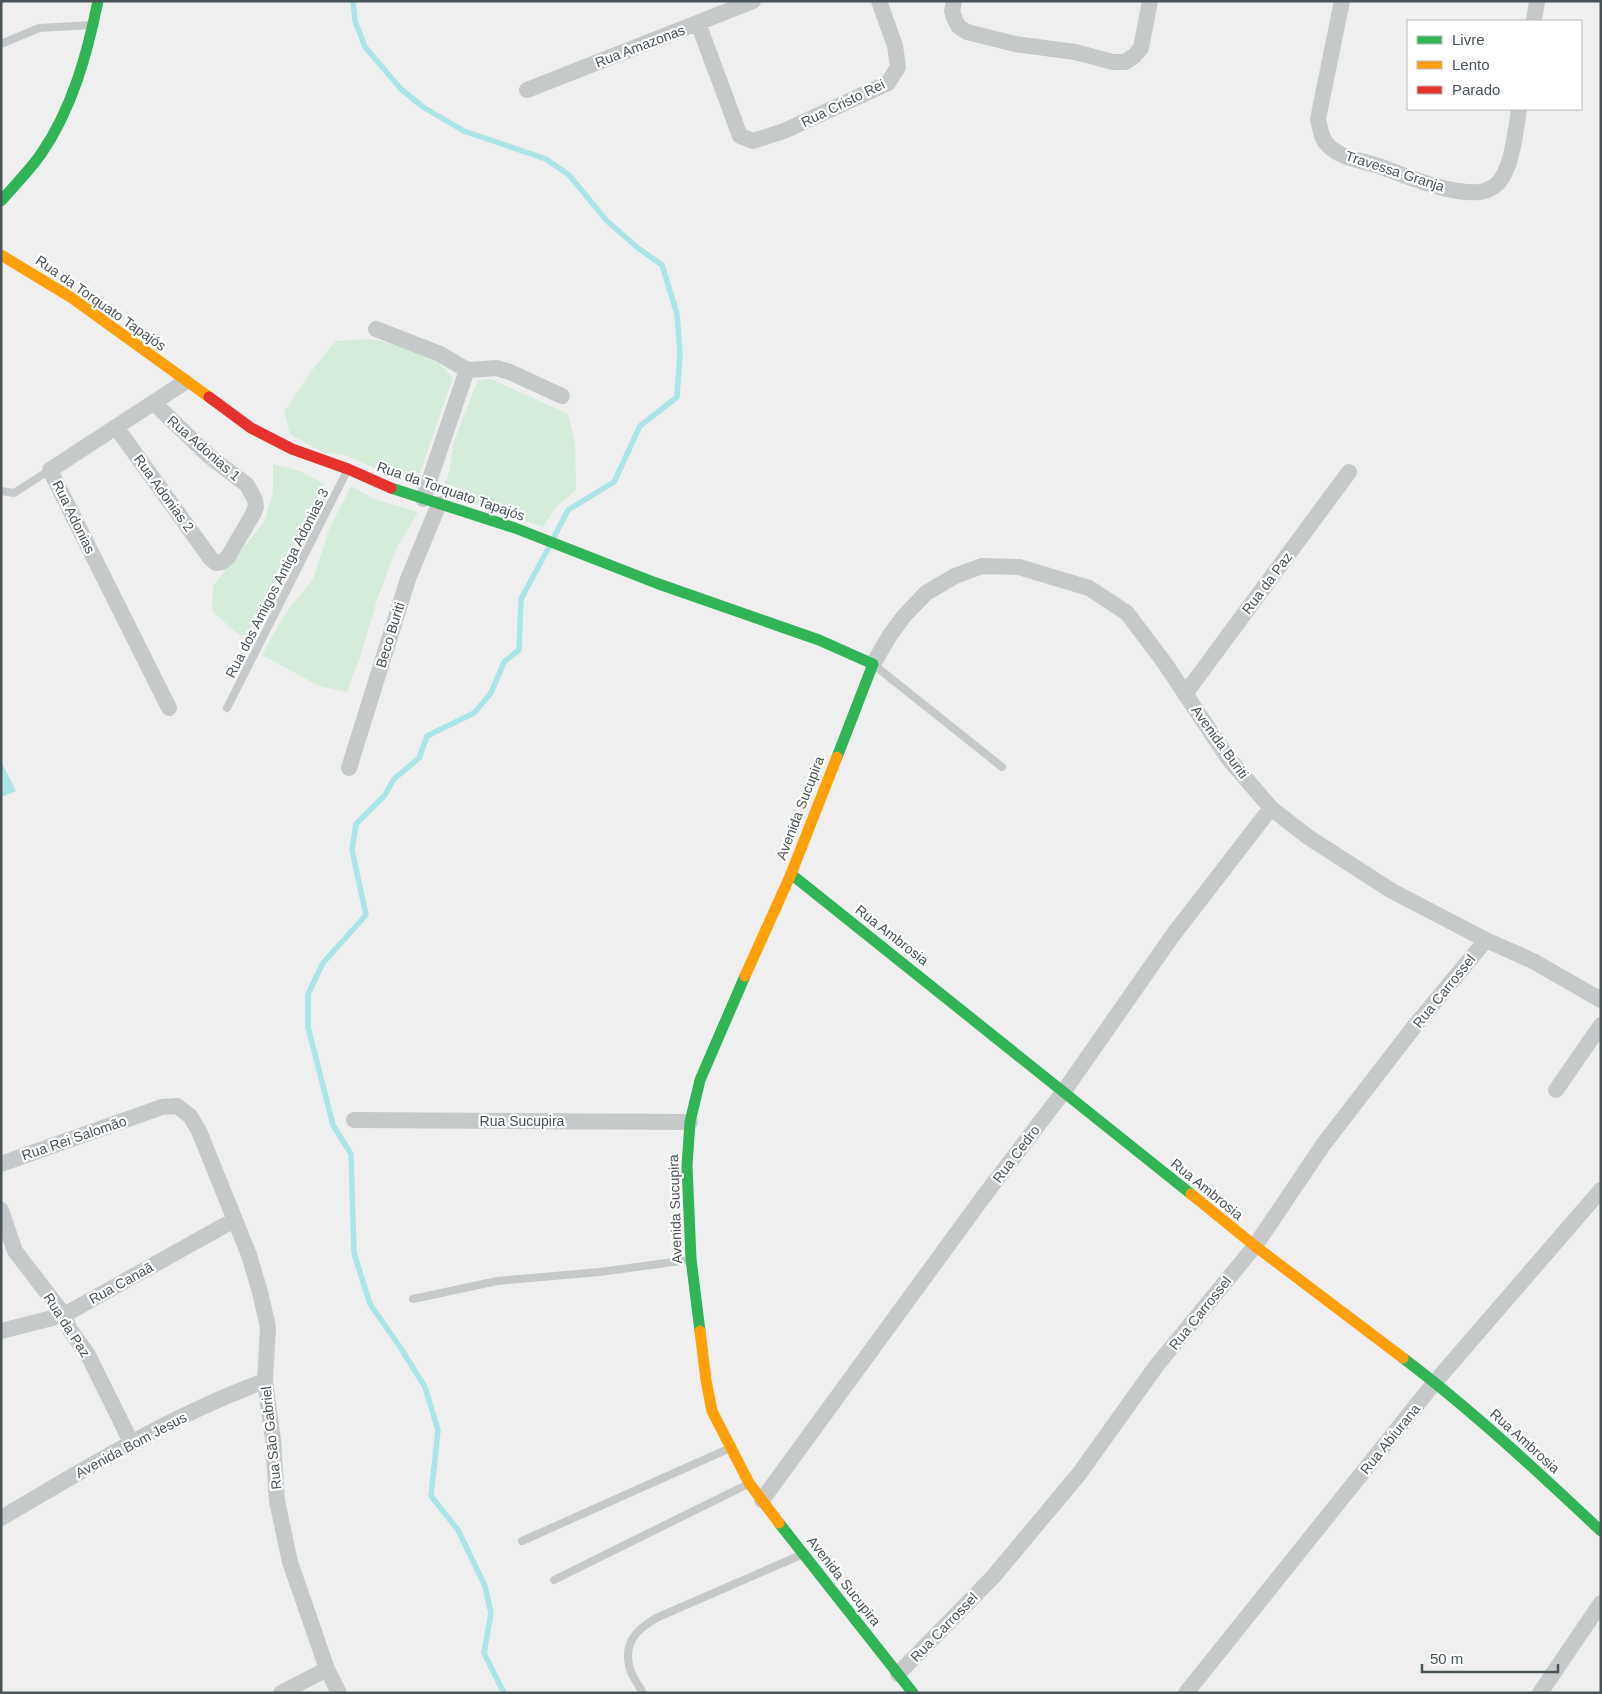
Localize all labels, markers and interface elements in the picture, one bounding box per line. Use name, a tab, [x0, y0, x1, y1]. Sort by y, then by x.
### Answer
legend	[1407, 20, 1582, 110]
street label: Rua Amazonas	[593, 22, 687, 70]
text: Livre	[1452, 31, 1485, 48]
text: Lento	[1452, 56, 1490, 73]
street label: Rua Cristo Rei	[799, 76, 887, 130]
text: Parado	[1452, 81, 1500, 98]
street label: Travessa Granja	[1344, 147, 1447, 195]
street label: Rua da Torquato Tapajós	[33, 252, 169, 354]
street label: Rua Adonias 1	[164, 412, 244, 484]
street label: Rua Adonias 2	[131, 451, 197, 535]
street label: Rua da Torquato Tapajós	[375, 458, 527, 524]
street label: Rua Adonias	[49, 478, 99, 556]
street label: Rua dos Amigos Antiga Adonias 3	[222, 486, 332, 680]
street label: Rua da Paz	[1239, 549, 1295, 617]
street label: Beco Buriti	[372, 600, 408, 670]
street label: Avenida Buriti	[1188, 702, 1252, 782]
street label: Avenida Sucupira	[773, 754, 827, 862]
street label: Rua Ambrosia	[852, 902, 932, 969]
street label: Rua Carrossel	[1410, 951, 1478, 1031]
street label: Rua Rei Salomão	[20, 1113, 129, 1163]
street label: Rua Sucupira	[480, 1113, 565, 1129]
street label: Rua Cedro	[989, 1122, 1043, 1186]
street label: Avenida Sucupira	[665, 1154, 685, 1264]
street label: Rua Ambrosia	[1168, 1155, 1246, 1223]
street label: Rua Canaã	[86, 1259, 156, 1307]
street label: Rua Carrossel	[1166, 1273, 1234, 1353]
street label: Rua da Paz	[40, 1290, 94, 1360]
street label: Rua São Gabriel	[258, 1386, 284, 1490]
street label: Rua Abíurana	[1357, 1401, 1423, 1477]
street label: Rua Ambrosia	[1487, 1406, 1563, 1477]
street label: Avenida Bom Jesus	[73, 1409, 189, 1481]
street label: Avenida Sucupira	[804, 1533, 884, 1629]
street label: Rua Carrossel	[907, 1589, 981, 1665]
scale bar	[1422, 1642, 1558, 1674]
text: 50 m	[1430, 1650, 1463, 1667]

